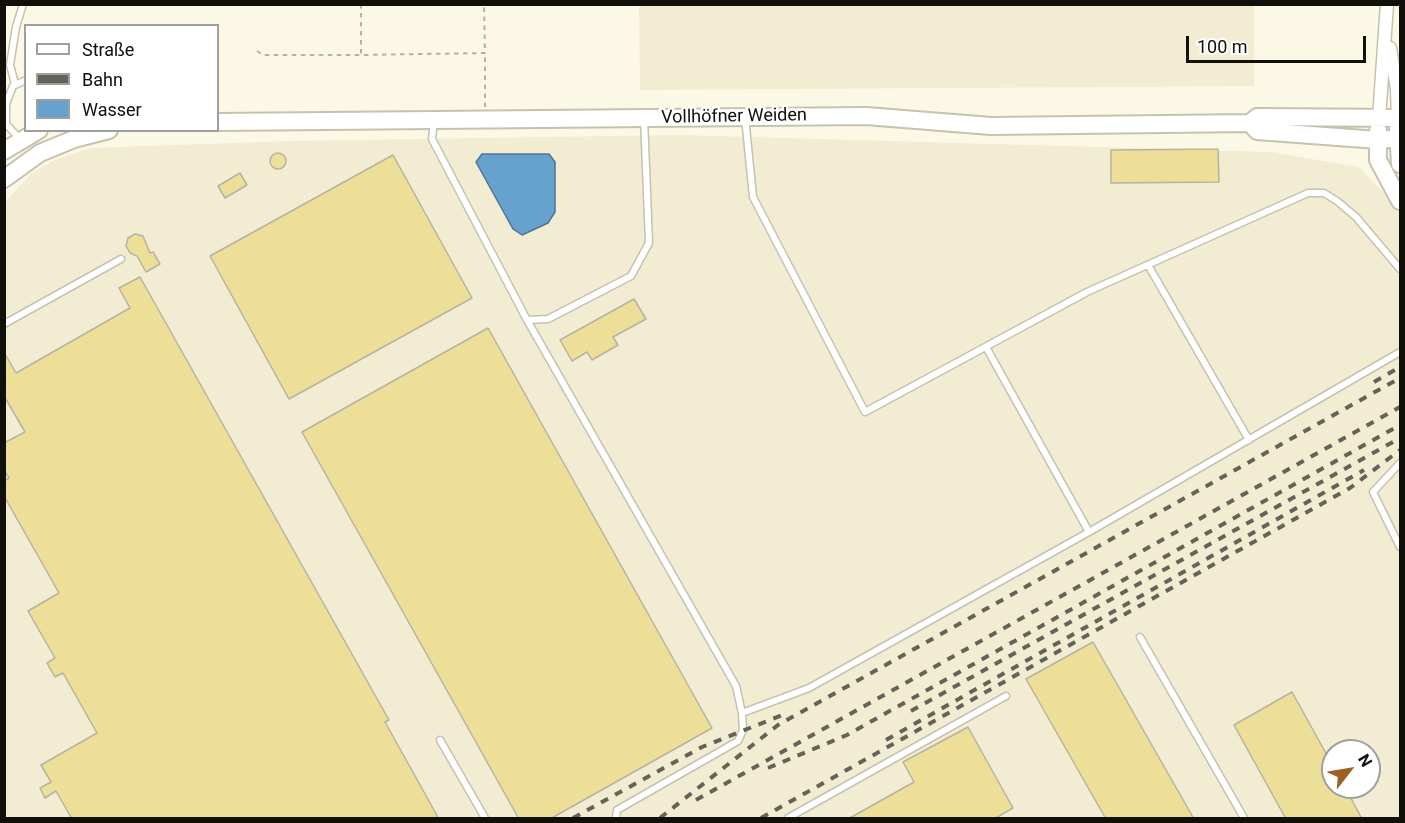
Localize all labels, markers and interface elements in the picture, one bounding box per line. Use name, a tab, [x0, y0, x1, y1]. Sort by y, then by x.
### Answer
legend	[24, 24, 219, 132]
scale bar	[1189, 24, 1369, 62]
text: 100 m	[1197, 36, 1248, 57]
text: Straße	[82, 39, 134, 60]
text: Bahn	[82, 69, 123, 90]
text: Wasser	[82, 99, 142, 120]
street label: Vollhöfner Weiden	[661, 105, 807, 129]
north arrow	[1321, 739, 1381, 799]
text: N	[1354, 751, 1376, 770]

